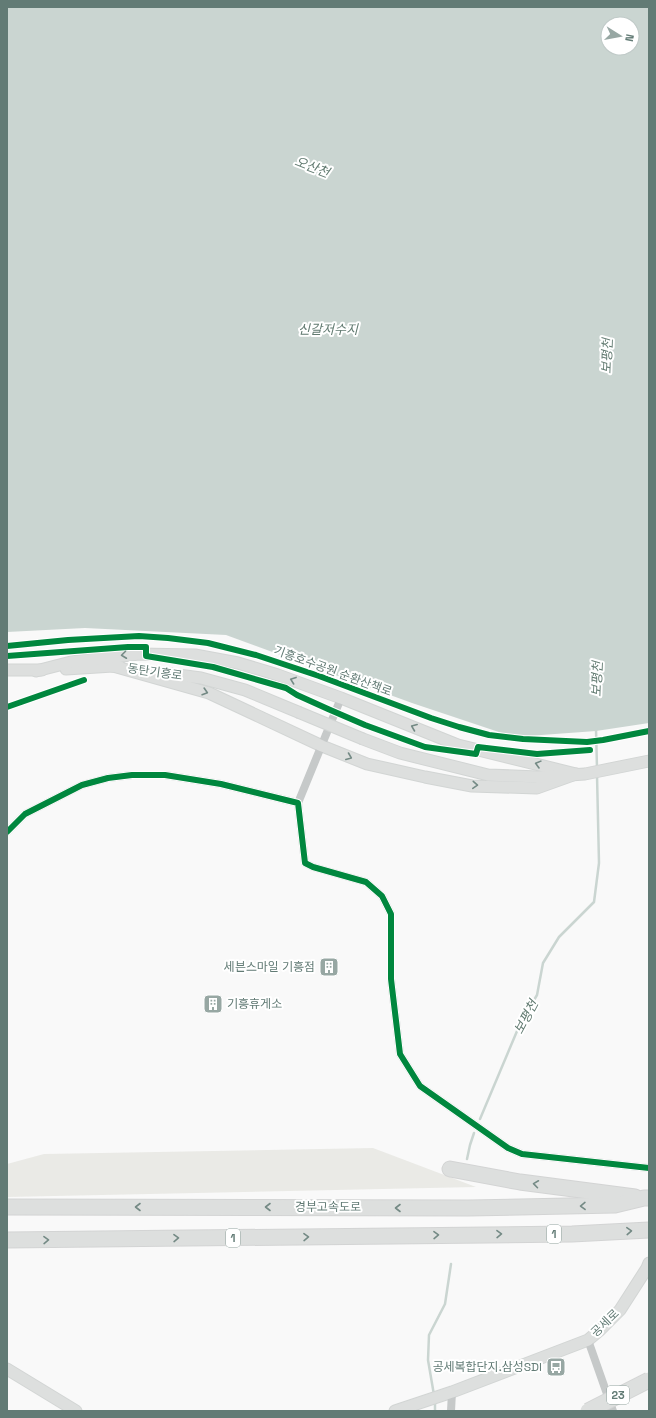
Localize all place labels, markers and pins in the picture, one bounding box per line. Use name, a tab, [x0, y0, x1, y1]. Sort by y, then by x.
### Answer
building icon: 세븐스마일 기흥점	[318, 956, 340, 978]
place label: 세븐스마일 기흥점	[224, 959, 315, 975]
building icon: 기흥휴게소	[202, 993, 224, 1015]
place label: 기흥휴게소	[227, 996, 282, 1012]
bus stop icon: 공세복합단지.삼성SDI	[545, 1356, 567, 1378]
place label: 공세복합단지.삼성SDI	[432, 1359, 542, 1375]

